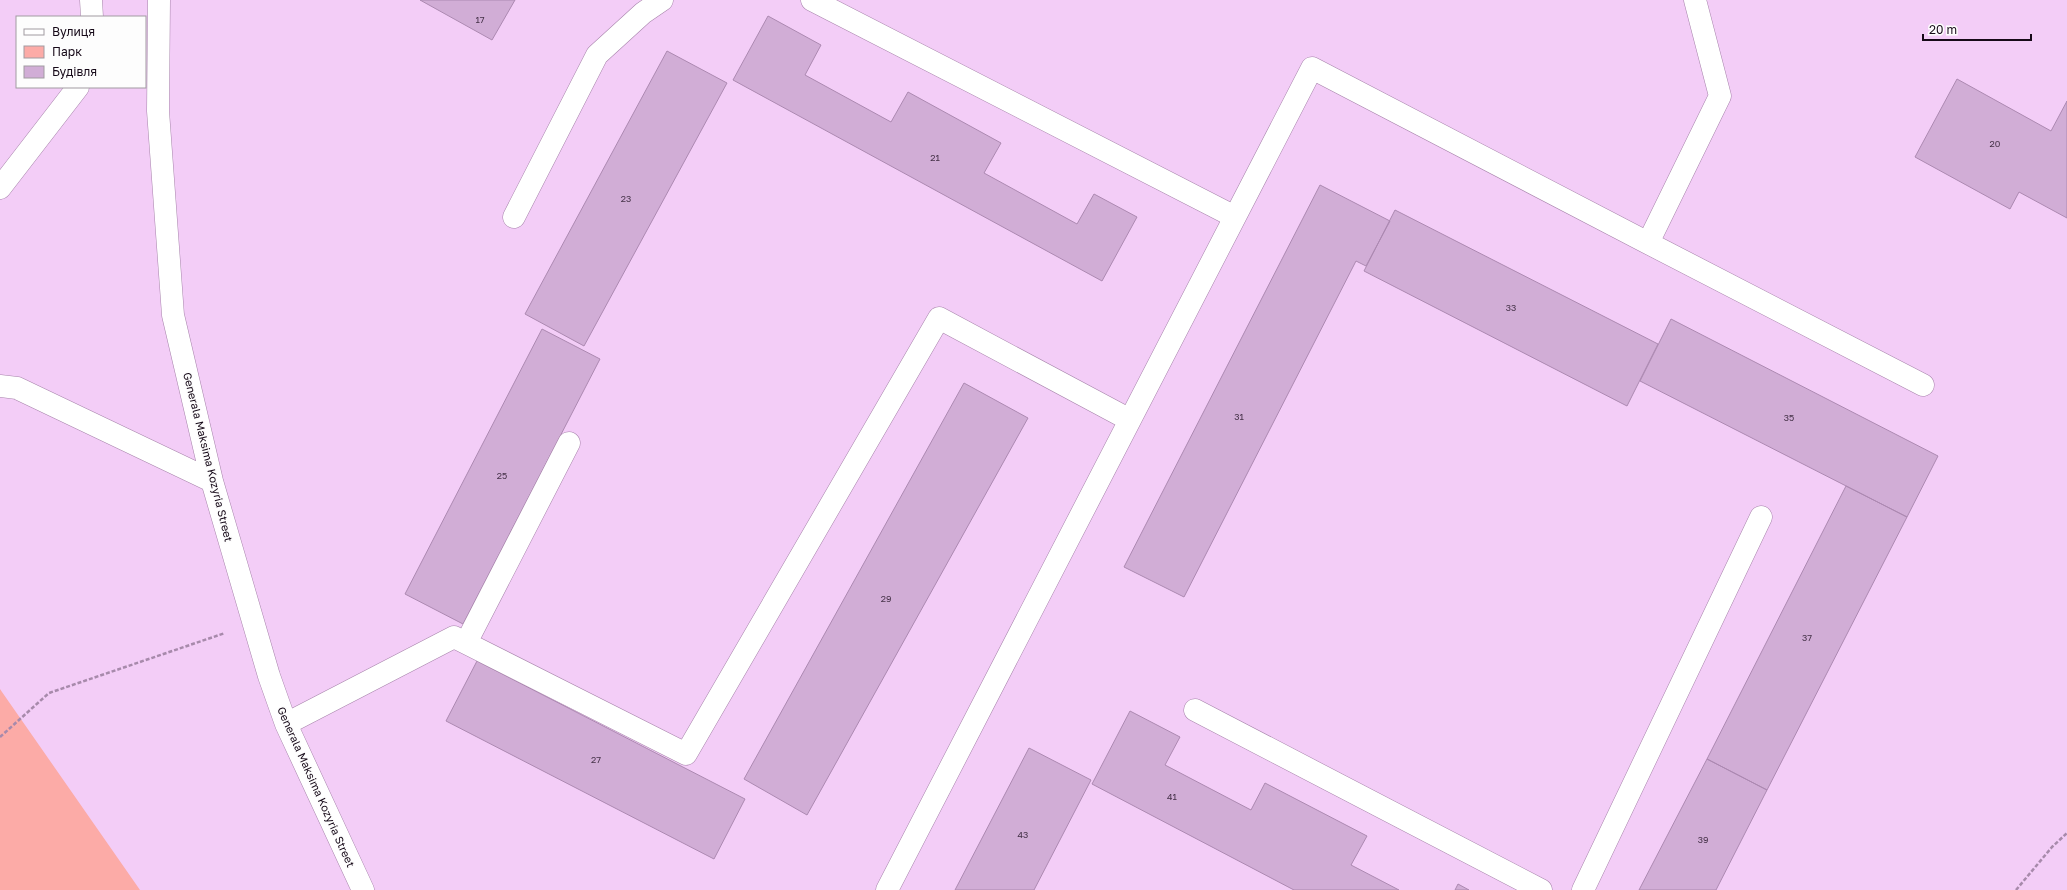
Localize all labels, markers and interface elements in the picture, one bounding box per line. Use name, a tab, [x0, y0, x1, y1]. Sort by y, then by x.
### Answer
house number: 17	[475, 14, 485, 25]
legend	[16, 16, 146, 88]
scale bar	[1923, 16, 2031, 42]
text: 20 m	[1929, 22, 1957, 37]
text: Вулиця	[52, 24, 95, 39]
text: Парк	[52, 44, 82, 59]
text: Будівля	[52, 64, 97, 79]
house number: 20	[1990, 138, 2001, 149]
house number: 21	[930, 152, 940, 163]
house number: 23	[621, 193, 631, 204]
house number: 33	[1506, 302, 1516, 313]
street label: Generala Maksima Kozyria Street	[181, 371, 236, 543]
house number: 31	[1234, 411, 1244, 422]
house number: 35	[1784, 412, 1794, 423]
house number: 25	[497, 470, 507, 481]
house number: 29	[881, 593, 891, 604]
house number: 37	[1802, 632, 1812, 643]
street label: Generala Maksima Kozyria Street	[275, 705, 358, 869]
house number: 27	[591, 754, 601, 765]
house number: 41	[1167, 791, 1178, 802]
house number: 43	[1018, 829, 1028, 840]
house number: 39	[1698, 834, 1708, 845]

